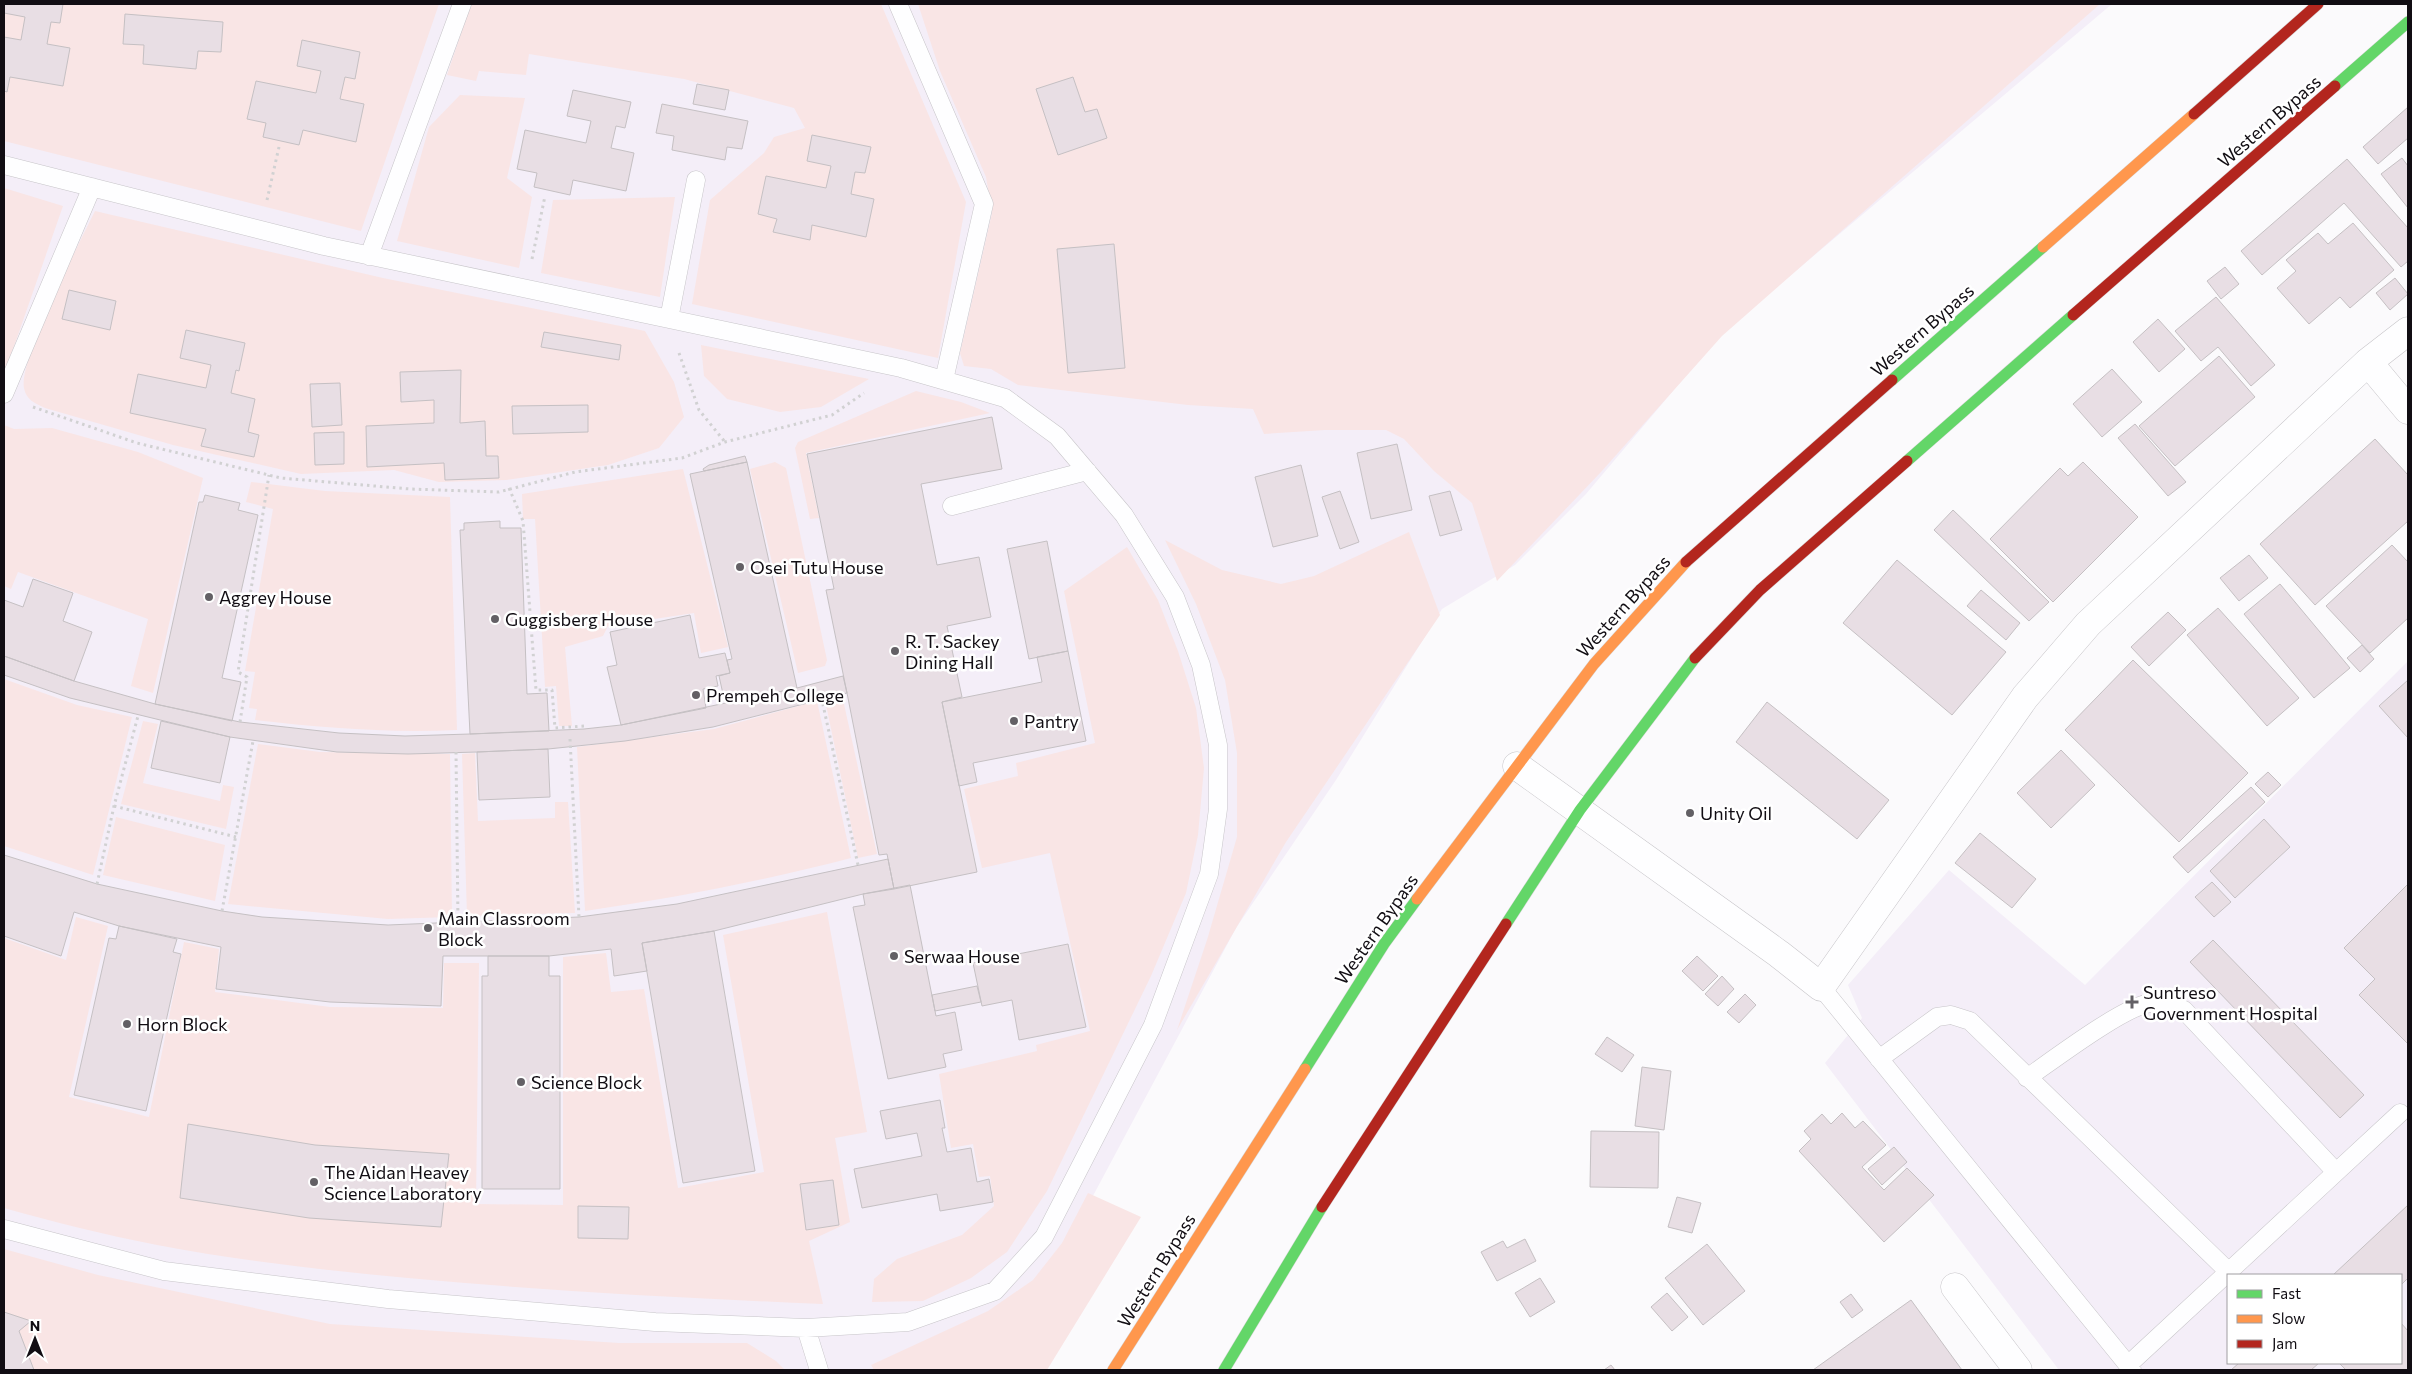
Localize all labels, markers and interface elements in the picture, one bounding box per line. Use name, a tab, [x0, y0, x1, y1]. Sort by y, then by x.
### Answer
street label: Western Bypass	[2213, 70, 2325, 172]
street label: Western Bypass	[1866, 279, 1978, 381]
street label: Western Bypass	[1571, 550, 1675, 662]
place label: Osei Tutu House	[750, 556, 883, 578]
marker: Osei Tutu House	[734, 561, 746, 573]
place label: Aggrey House	[219, 586, 331, 608]
marker: Aggrey House	[203, 591, 215, 603]
place label: Guggisberg House	[505, 608, 653, 630]
marker: Guggisberg House	[489, 613, 501, 625]
place label: R. T. Sackey Dining Hall	[905, 630, 999, 673]
marker: R. T. Sackey Dining Hall	[889, 645, 901, 657]
place label: Prempeh College	[706, 684, 844, 706]
marker: Prempeh College	[690, 689, 702, 701]
place label: Pantry	[1024, 710, 1079, 732]
marker: Pantry	[1008, 715, 1020, 727]
place label: Unity Oil	[1700, 802, 1772, 824]
marker: Unity Oil	[1684, 807, 1696, 819]
street label: Western Bypass	[1330, 870, 1422, 988]
place label: Main Classroom Block	[438, 907, 570, 950]
marker: Main Classroom Block	[422, 922, 434, 934]
place label: Serwaa House	[904, 945, 1020, 967]
marker: Serwaa House	[888, 950, 900, 962]
place label: Suntreso Government Hospital	[2143, 981, 2318, 1024]
marker: Suntreso Government Hospital	[2125, 995, 2139, 1009]
place label: Horn Block	[137, 1013, 228, 1035]
marker: Horn Block	[121, 1018, 133, 1030]
place label: Science Block	[531, 1071, 643, 1093]
marker: Science Block	[515, 1076, 527, 1088]
place label: The Aidan Heavey Science Laboratory	[324, 1161, 482, 1204]
marker: The Aidan Heavey Science Laboratory	[308, 1176, 320, 1188]
street label: Western Bypass	[1112, 1209, 1200, 1331]
legend	[2227, 1274, 2402, 1364]
text: Fast	[2272, 1284, 2301, 1302]
text: Slow	[2272, 1309, 2305, 1327]
north arrow	[10, 1314, 60, 1364]
text: N	[30, 1317, 40, 1334]
text: Jam	[2272, 1334, 2297, 1352]

